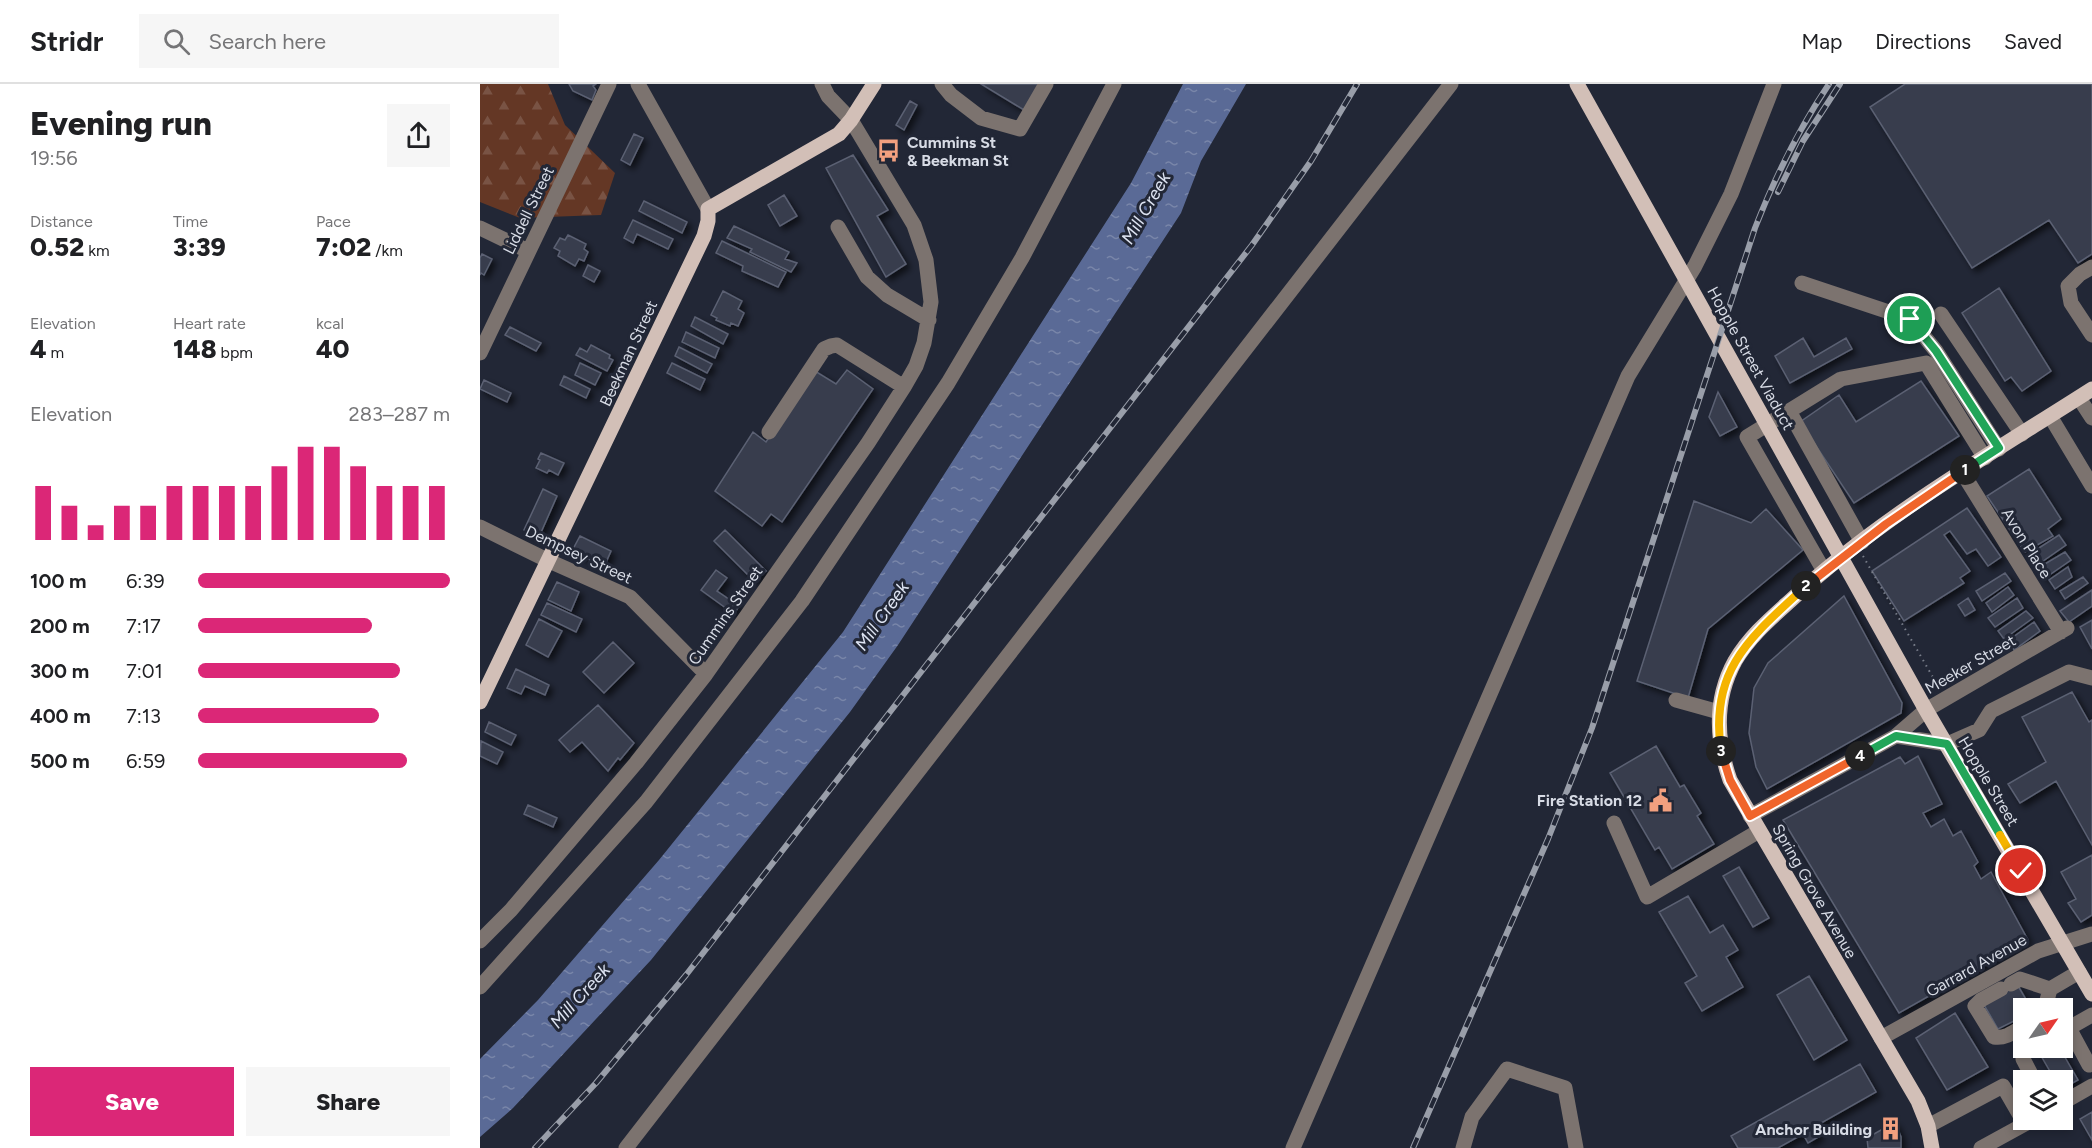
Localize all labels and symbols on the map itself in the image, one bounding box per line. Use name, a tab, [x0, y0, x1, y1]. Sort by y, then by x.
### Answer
place label: Cummins St & Beekman St	[907, 133, 1009, 170]
bus stop icon: Cummins St & Beekman St	[876, 138, 902, 164]
street label: Liddell Street	[499, 163, 558, 257]
water label: Mill Creek	[1117, 167, 1176, 248]
street label: Hopple Street Viaduct	[1703, 283, 1798, 433]
pin	[1884, 293, 1935, 344]
street label: Beekman Street	[596, 297, 661, 409]
pin: 1	[1950, 455, 1980, 485]
street label: Avon Place	[1998, 505, 2056, 582]
street label: Dempsey Street	[522, 521, 635, 588]
street label: Cummins Street	[684, 562, 767, 668]
pin: 2	[1791, 571, 1821, 601]
water label: Mill Creek	[850, 576, 915, 655]
street label: Meeker Street	[1922, 631, 2019, 698]
street label: Hopple Street	[1954, 733, 2023, 830]
pin: 3	[1706, 736, 1736, 766]
pin: 4	[1845, 741, 1875, 771]
public building icon: Fire Station 12	[1647, 787, 1673, 813]
place label: Fire Station 12	[1537, 791, 1642, 810]
street label: Spring Grove Avenue	[1768, 821, 1861, 962]
pin	[1995, 845, 2046, 896]
street label: Garrard Avenue	[1923, 930, 2030, 1001]
water label: Mill Creek	[545, 958, 616, 1033]
north arrow	[2013, 998, 2073, 1058]
building icon: Anchor Building	[1877, 1116, 1903, 1142]
place label: Anchor Building	[1755, 1120, 1872, 1139]

